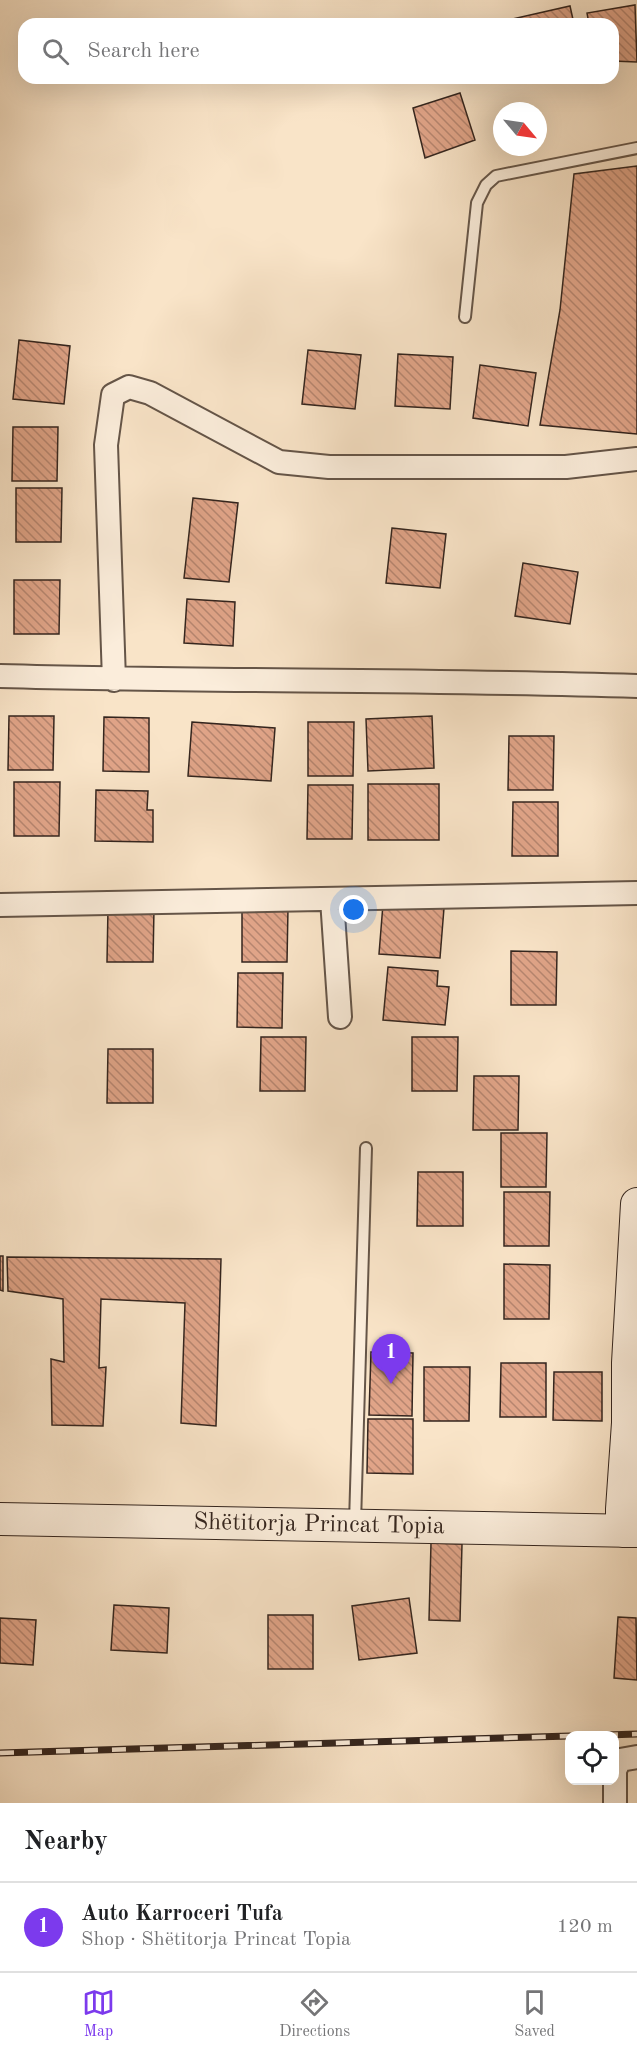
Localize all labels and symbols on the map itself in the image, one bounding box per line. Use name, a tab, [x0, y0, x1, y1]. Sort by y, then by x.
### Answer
north arrow	[493, 102, 547, 156]
your location	[339, 895, 368, 924]
pin: 1	[372, 1334, 410, 1384]
street label: Shëtitorja Princat Topia	[193, 1511, 445, 1539]

